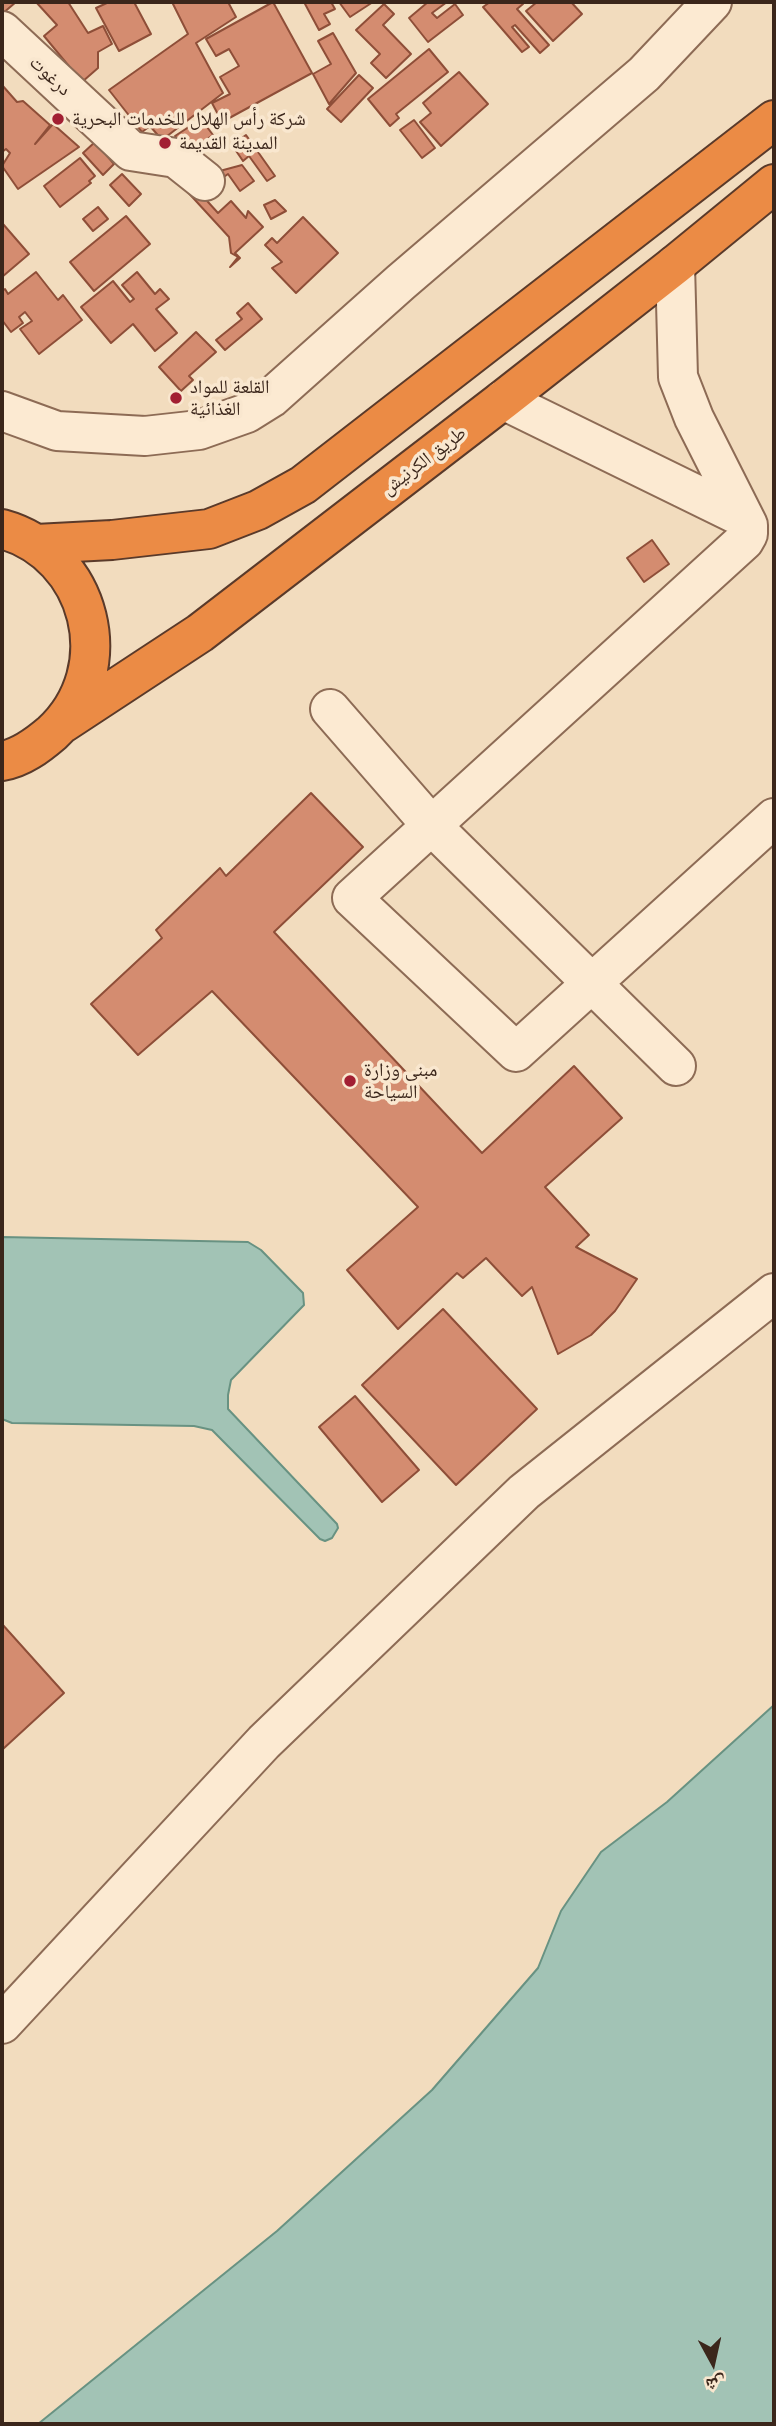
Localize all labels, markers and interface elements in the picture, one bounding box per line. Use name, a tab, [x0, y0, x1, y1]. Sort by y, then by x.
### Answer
street label: درغوت	[25, 51, 75, 101]
place label: شركة رأس الهلال للخدمات البحرية	[72, 108, 306, 130]
marker: شركة رأس الهلال للخدمات البحرية	[50, 111, 66, 127]
place label: المدينة القديمة	[179, 132, 278, 154]
marker: المدينة القديمة	[157, 135, 173, 151]
place label: القلعة للمواد الغذائية	[190, 376, 270, 420]
marker: القلعة للمواد الغذائية	[168, 390, 184, 406]
street label: طريق الكرنيش	[377, 422, 471, 500]
place label: مبنى وزارة السياحة	[364, 1059, 437, 1103]
marker: مبنى وزارة السياحة	[342, 1073, 358, 1089]
north arrow	[678, 2328, 748, 2398]
text: ش	[704, 2371, 728, 2397]

